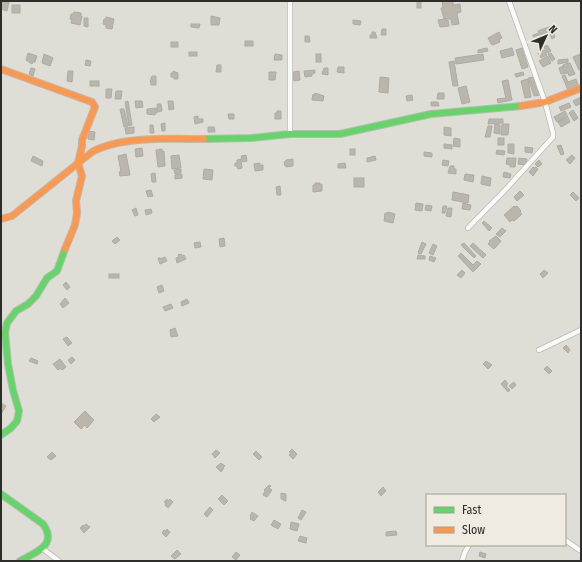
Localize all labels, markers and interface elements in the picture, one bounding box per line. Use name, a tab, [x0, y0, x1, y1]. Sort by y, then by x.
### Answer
north arrow	[526, 16, 566, 56]
text: N	[546, 23, 560, 36]
legend	[426, 494, 566, 546]
text: Fast	[462, 503, 481, 517]
text: Slow	[462, 523, 485, 537]

